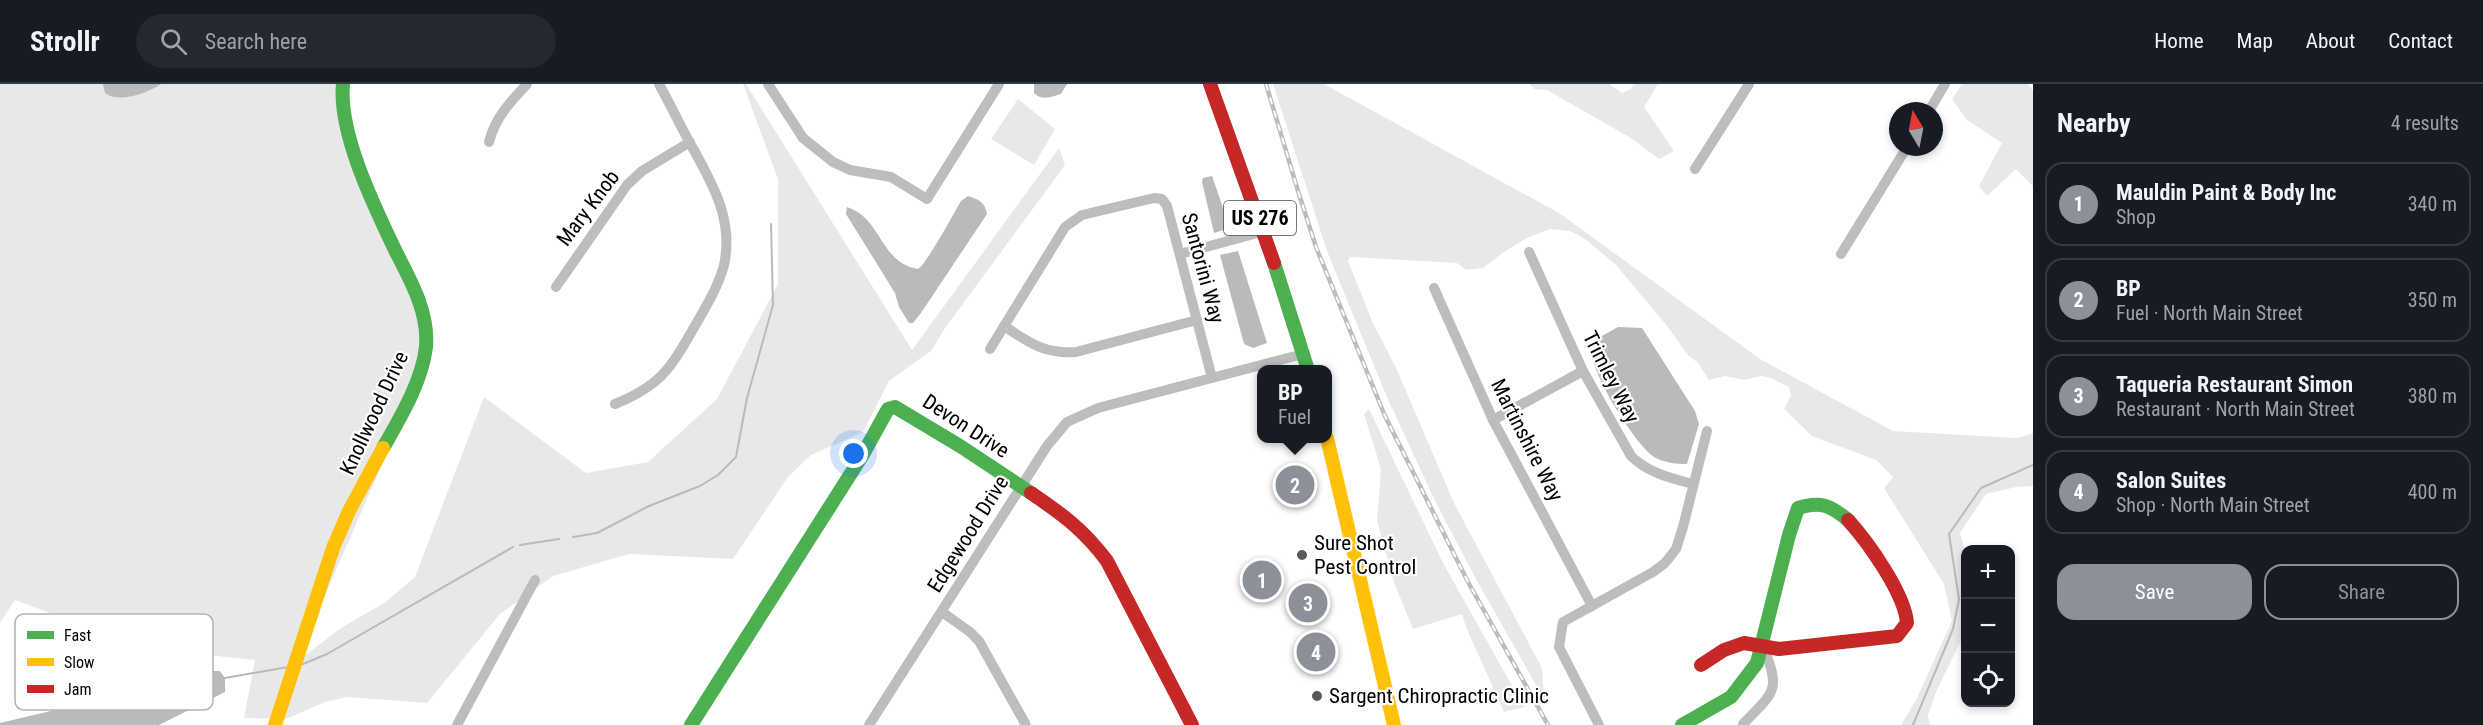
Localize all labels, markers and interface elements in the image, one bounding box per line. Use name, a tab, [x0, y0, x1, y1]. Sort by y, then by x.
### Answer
search box	[136, 14, 556, 68]
text: Strollr	[30, 25, 100, 58]
icon: search	[157, 25, 190, 58]
text: Search here	[205, 29, 307, 54]
text: Home	[2154, 29, 2204, 53]
text: Map	[2237, 29, 2273, 53]
text: About	[2306, 29, 2355, 53]
text: Contact	[2388, 29, 2453, 53]
north arrow	[1889, 102, 1943, 156]
text: Nearby	[2057, 108, 2131, 138]
text: 4 results	[2391, 111, 2459, 135]
street label: Mary Knob	[552, 165, 624, 251]
text: Mauldin Paint & Body Inc	[2116, 180, 2336, 205]
text: 1	[2073, 192, 2084, 216]
text: 340 m	[2408, 192, 2457, 216]
road number: US 276	[1224, 201, 1296, 235]
text: Shop	[2116, 205, 2156, 229]
street label: Santorini Way	[1177, 210, 1229, 326]
text: BP	[2116, 276, 2141, 301]
text: 2	[2073, 288, 2084, 312]
text: 350 m	[2408, 288, 2457, 312]
text: Fuel · North Main Street	[2116, 301, 2303, 325]
street label: Trimley Way	[1578, 327, 1644, 427]
street label: Knollwood Drive	[335, 347, 413, 479]
popup	[1257, 365, 1332, 443]
text: Taqueria Restaurant Simon	[2116, 372, 2353, 397]
street label: Martinshire Way	[1486, 375, 1568, 505]
text: BP	[1278, 380, 1303, 405]
text: 3	[2073, 384, 2084, 408]
text: 380 m	[2408, 384, 2457, 408]
street label: Devon Drive	[918, 389, 1014, 463]
text: Restaurant · North Main Street	[2116, 397, 2355, 421]
text: Fuel	[1278, 405, 1311, 429]
your location	[839, 439, 868, 468]
pin: 2	[1276, 462, 1314, 508]
text: Salon Suites	[2116, 468, 2226, 493]
street label: Edgewood Drive	[923, 471, 1013, 597]
text: 4	[2073, 480, 2084, 504]
text: 400 m	[2408, 480, 2457, 504]
text: Shop · North Main Street	[2116, 493, 2310, 517]
place label: Sure Shot Pest Control	[1314, 531, 1416, 579]
map controls	[1961, 545, 2015, 707]
button: +	[1961, 545, 2015, 599]
marker: Sure Shot Pest Control	[1295, 548, 1309, 562]
pin: 1	[1242, 558, 1282, 602]
button: Save	[2057, 564, 2252, 620]
button: Share	[2264, 564, 2459, 620]
pin: 3	[1288, 580, 1328, 626]
button: −	[1961, 599, 2015, 653]
legend	[15, 614, 213, 710]
text: Fast	[64, 626, 91, 645]
pin: 4	[1296, 630, 1336, 674]
text: Slow	[64, 653, 94, 672]
button: locate	[1961, 653, 2015, 707]
text: Jam	[64, 680, 91, 699]
place label: Sargent Chiropractic Clinic	[1329, 684, 1549, 708]
marker: Sargent Chiropractic Clinic	[1310, 689, 1324, 703]

